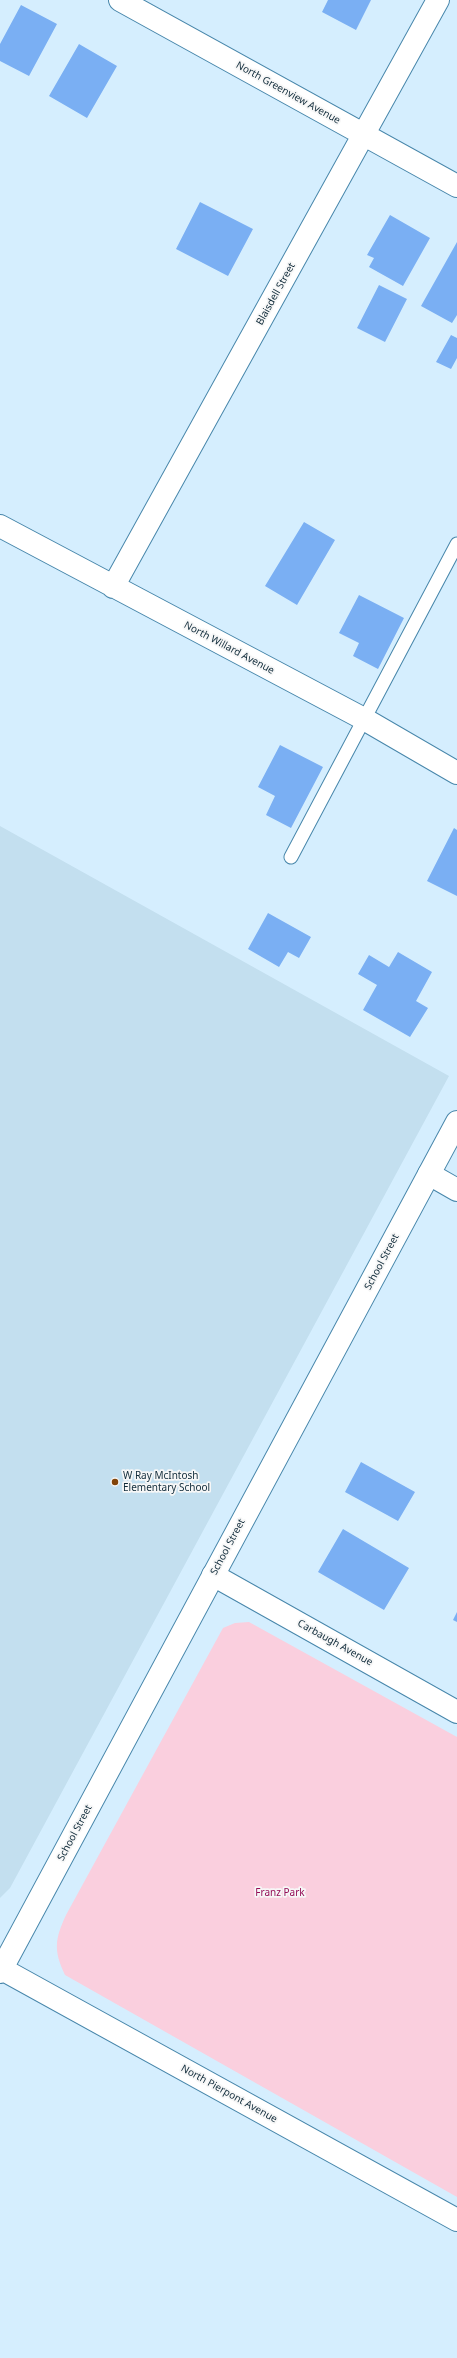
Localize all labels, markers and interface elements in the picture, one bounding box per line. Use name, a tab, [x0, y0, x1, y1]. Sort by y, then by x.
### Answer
street label: North Greenview Avenue	[234, 59, 342, 127]
street label: Blaisdell Street	[254, 261, 298, 327]
street label: North Willard Avenue	[182, 619, 276, 677]
street label: School Street	[362, 1232, 402, 1292]
place label: W Ray McIntosh Elementary School	[123, 1470, 210, 1494]
marker: W Ray McIntosh Elementary School	[110, 1477, 120, 1487]
street label: School Street	[208, 1517, 248, 1577]
street label: Carbaugh Avenue	[295, 1617, 375, 1669]
street label: School Street	[55, 1803, 95, 1863]
park label: Franz Park	[255, 1887, 305, 1899]
street label: North Pierpont Avenue	[179, 2063, 279, 2125]

